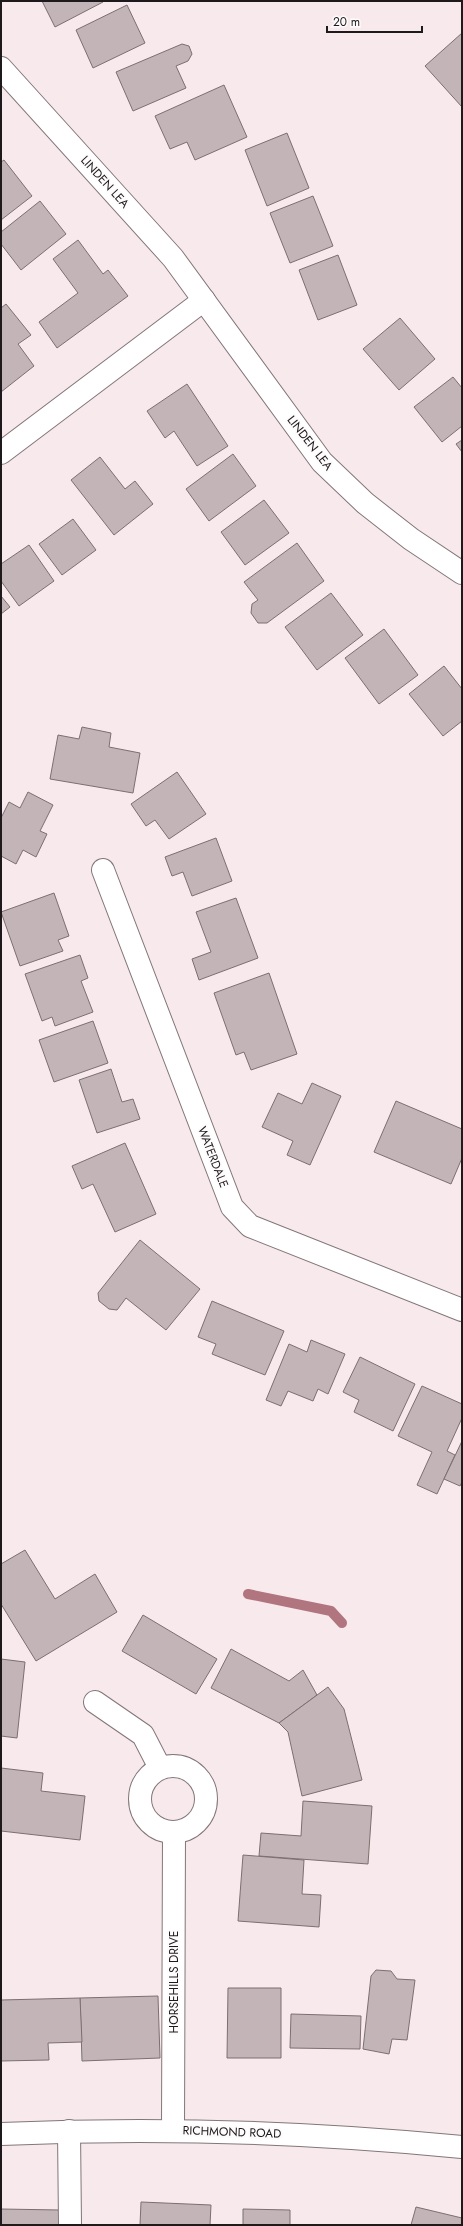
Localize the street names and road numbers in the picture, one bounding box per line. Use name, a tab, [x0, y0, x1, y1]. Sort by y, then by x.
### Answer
street label: LINDEN LEA	[76, 152, 134, 212]
street label: LINDEN LEA	[283, 412, 337, 474]
street label: WATERDALE	[193, 1124, 233, 1190]
street label: HORSEHILLS DRIVE	[165, 1931, 183, 2033]
street label: RICHMOND ROAD	[182, 2121, 282, 2143]

